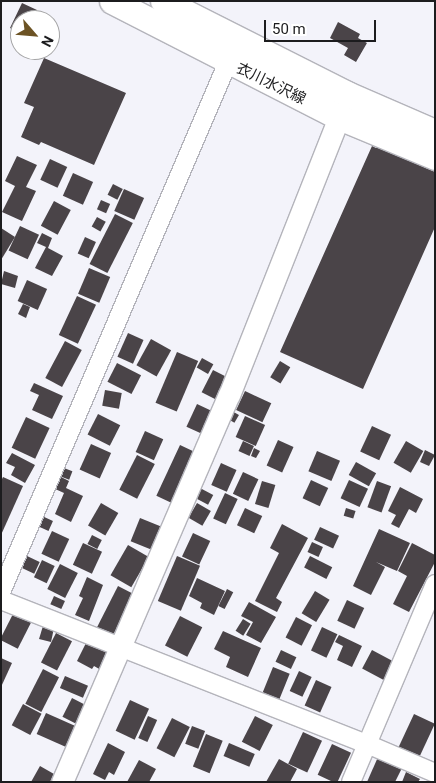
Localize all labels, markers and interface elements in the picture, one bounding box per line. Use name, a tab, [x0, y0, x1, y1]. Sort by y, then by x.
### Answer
north arrow	[10, 10, 60, 60]
scale bar	[266, 10, 378, 42]
text: 50 m	[272, 20, 306, 38]
text: N	[38, 33, 57, 49]
street label: 衣川水沢線	[233, 59, 309, 109]

